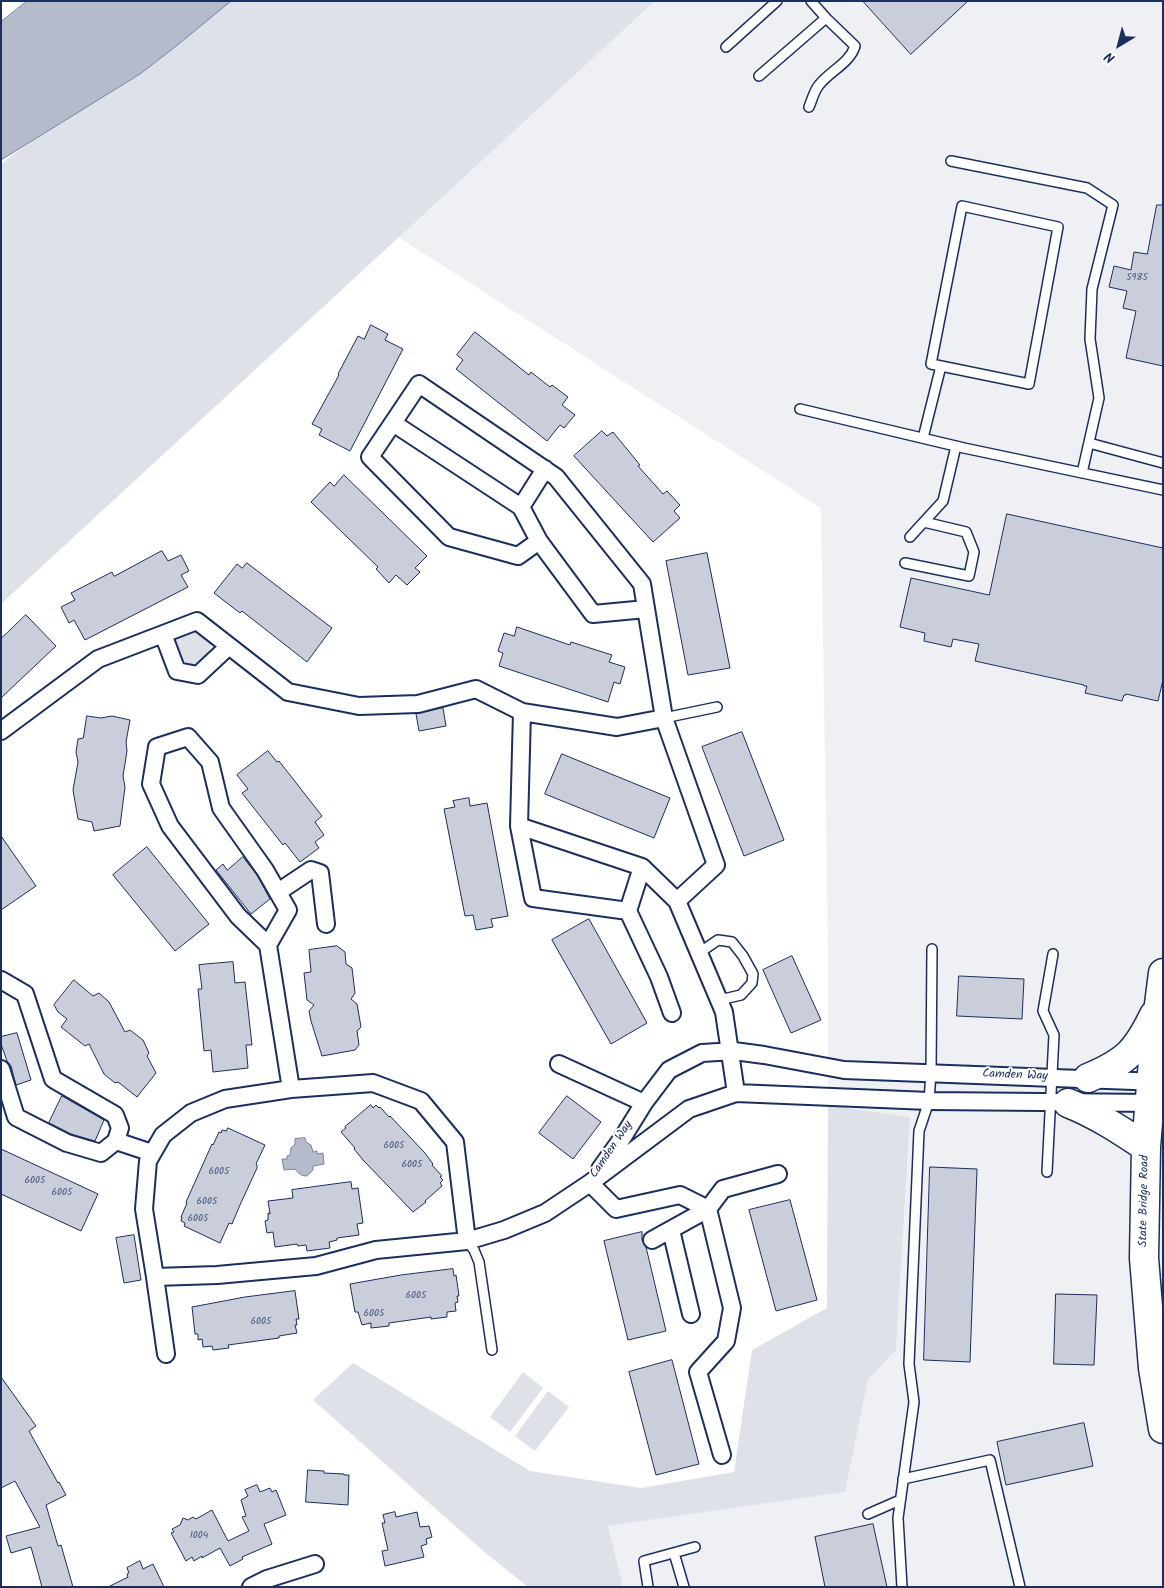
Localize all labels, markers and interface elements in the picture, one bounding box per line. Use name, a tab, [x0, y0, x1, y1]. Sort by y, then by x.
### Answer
north arrow	[1094, 20, 1144, 70]
text: N	[1100, 46, 1120, 68]
house number: 5985	[1126, 272, 1148, 284]
street label: Camden Way	[982, 1068, 1048, 1084]
street label: Camden Way	[588, 1119, 636, 1181]
house number: 6005	[384, 1140, 404, 1152]
street label: State Bridge Road	[1137, 1155, 1153, 1247]
house number: 6005	[402, 1159, 422, 1171]
house number: 6005	[209, 1166, 229, 1178]
house number: 6005	[25, 1175, 45, 1187]
house number: 6005	[52, 1187, 72, 1199]
house number: 6005	[197, 1196, 217, 1208]
house number: 6005	[188, 1213, 208, 1225]
house number: 6005	[406, 1290, 426, 1302]
house number: 6005	[364, 1308, 384, 1320]
house number: 6005	[251, 1316, 271, 1328]
house number: 1004	[190, 1530, 208, 1542]

